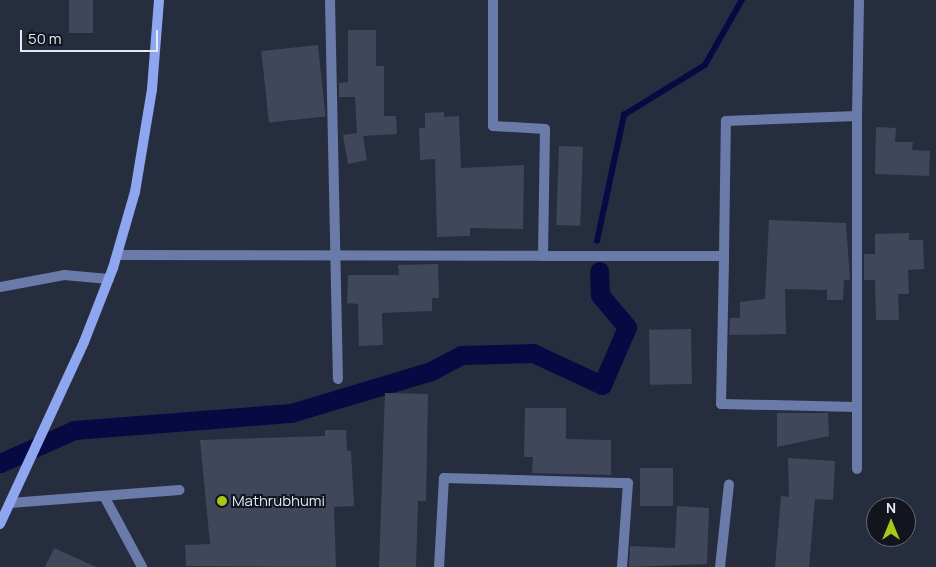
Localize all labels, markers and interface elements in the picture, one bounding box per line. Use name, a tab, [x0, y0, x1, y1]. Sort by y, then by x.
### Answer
scale bar	[22, 20, 160, 52]
text: 50 m	[28, 28, 62, 49]
place label: Mathrubhumi	[232, 492, 325, 510]
marker: Mathrubhumi	[216, 495, 228, 507]
north arrow	[866, 497, 916, 547]
text: N	[886, 498, 896, 517]

